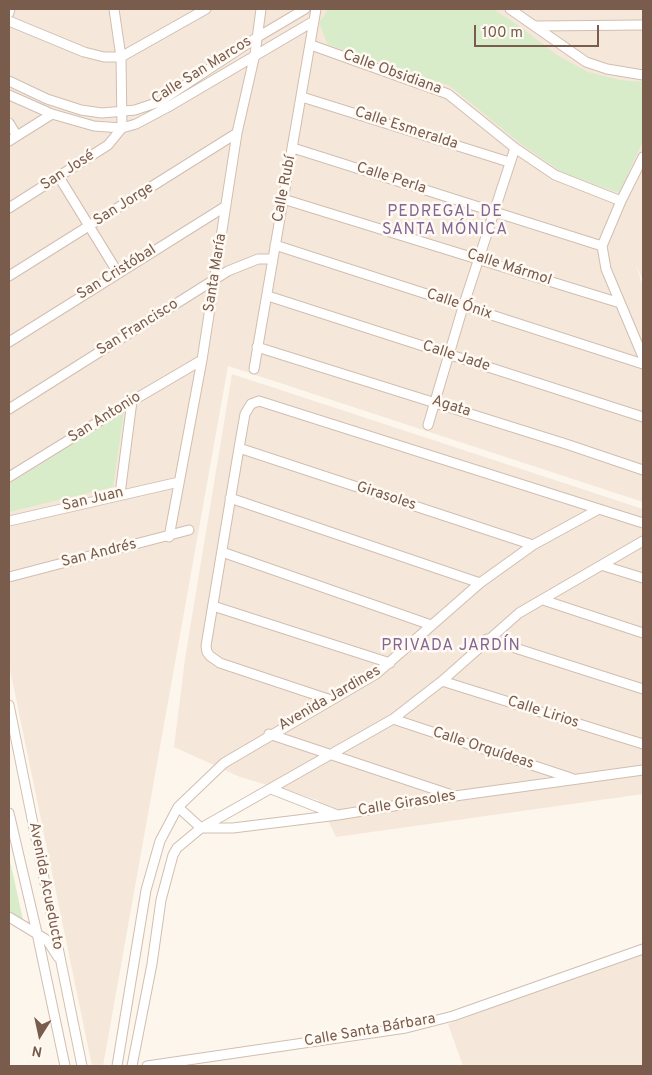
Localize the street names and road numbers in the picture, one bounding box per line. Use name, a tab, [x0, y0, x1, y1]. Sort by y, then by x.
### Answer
street label: Calle San Marcos	[149, 33, 255, 109]
street label: Calle Obsidiana	[340, 47, 444, 99]
street label: Calle Esmeralda	[352, 104, 460, 154]
street label: San José	[38, 147, 98, 195]
street label: Calle Rubí	[270, 154, 300, 224]
street label: Calle Perla	[354, 159, 428, 199]
street label: San Jorge	[91, 180, 157, 230]
street label: Santa María	[201, 232, 231, 314]
street label: San Cristóbal	[74, 242, 160, 304]
street label: Calle Mármol	[464, 246, 554, 290]
street label: Calle Ónix	[424, 286, 494, 324]
street label: San Francisco	[94, 296, 182, 360]
street label: Calle Jade	[420, 338, 492, 376]
street label: San Antonio	[66, 389, 144, 447]
street label: Agata	[429, 392, 473, 422]
street label: Girasoles	[354, 479, 418, 515]
street label: San Juan	[61, 484, 125, 516]
street label: San Andrés	[60, 536, 138, 572]
street label: Avenida Jardines	[276, 662, 384, 736]
street label: Calle Lirios	[505, 693, 581, 733]
street label: Calle Orquídeas	[430, 724, 536, 774]
street label: Calle Girasoles	[357, 787, 457, 821]
street label: Avenida Acueducto	[24, 821, 66, 951]
street label: Calle Santa Bárbara	[303, 1011, 437, 1051]

